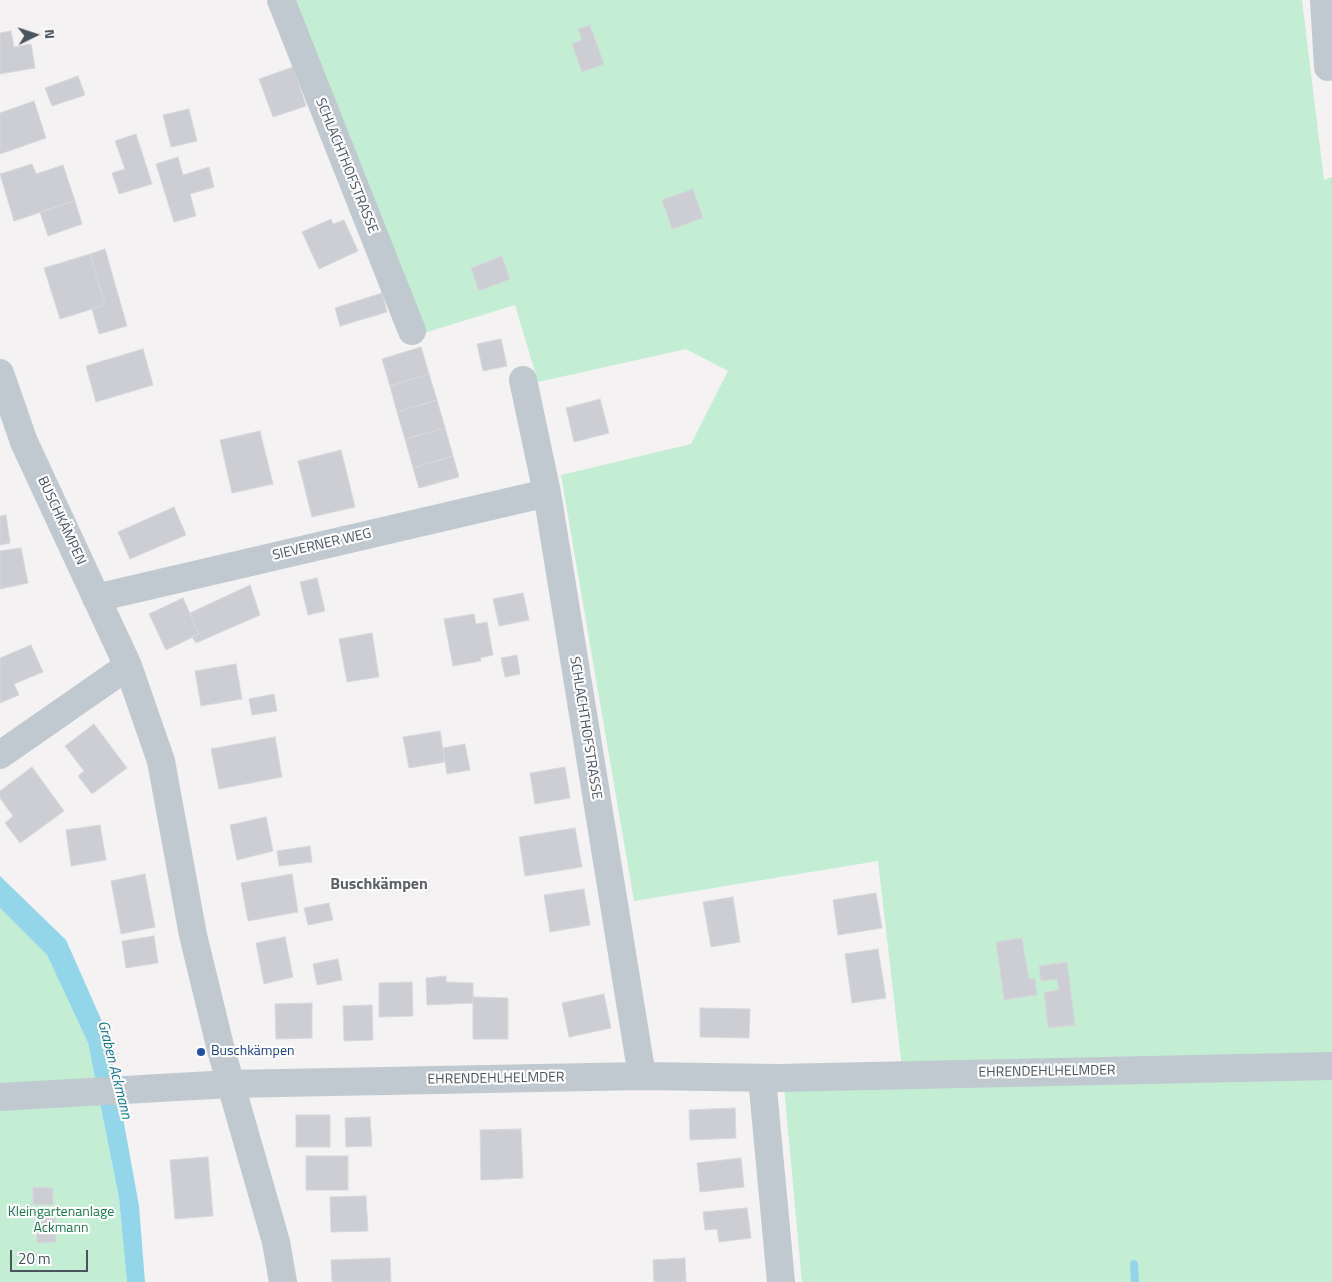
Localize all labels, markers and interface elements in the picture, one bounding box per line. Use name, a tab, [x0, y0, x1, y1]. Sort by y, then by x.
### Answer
north arrow	[10, 10, 60, 60]
text: N	[40, 28, 61, 39]
street label: SCHLACHTHOFSTRASSE	[311, 96, 381, 236]
street label: BUSCHKÄMPEN	[33, 474, 89, 568]
street label: SIEVERNER WEG	[271, 525, 373, 565]
street label: SCHLACHTHOFSTRASSE	[565, 655, 605, 801]
district label: Buschkämpen	[330, 875, 428, 895]
water label: Graben Ackmann	[93, 1019, 135, 1121]
place label: Buschkämpen	[211, 1044, 295, 1060]
marker: Buschkämpen	[195, 1046, 207, 1058]
street label: EHRENDEHLHELMDER	[978, 1062, 1116, 1082]
street label: EHRENDEHLHELMDER	[427, 1069, 565, 1089]
park label: Kleingartenanlage Ackmann	[8, 1205, 114, 1238]
scale bar	[12, 1240, 90, 1272]
text: 20 m	[18, 1247, 51, 1270]

